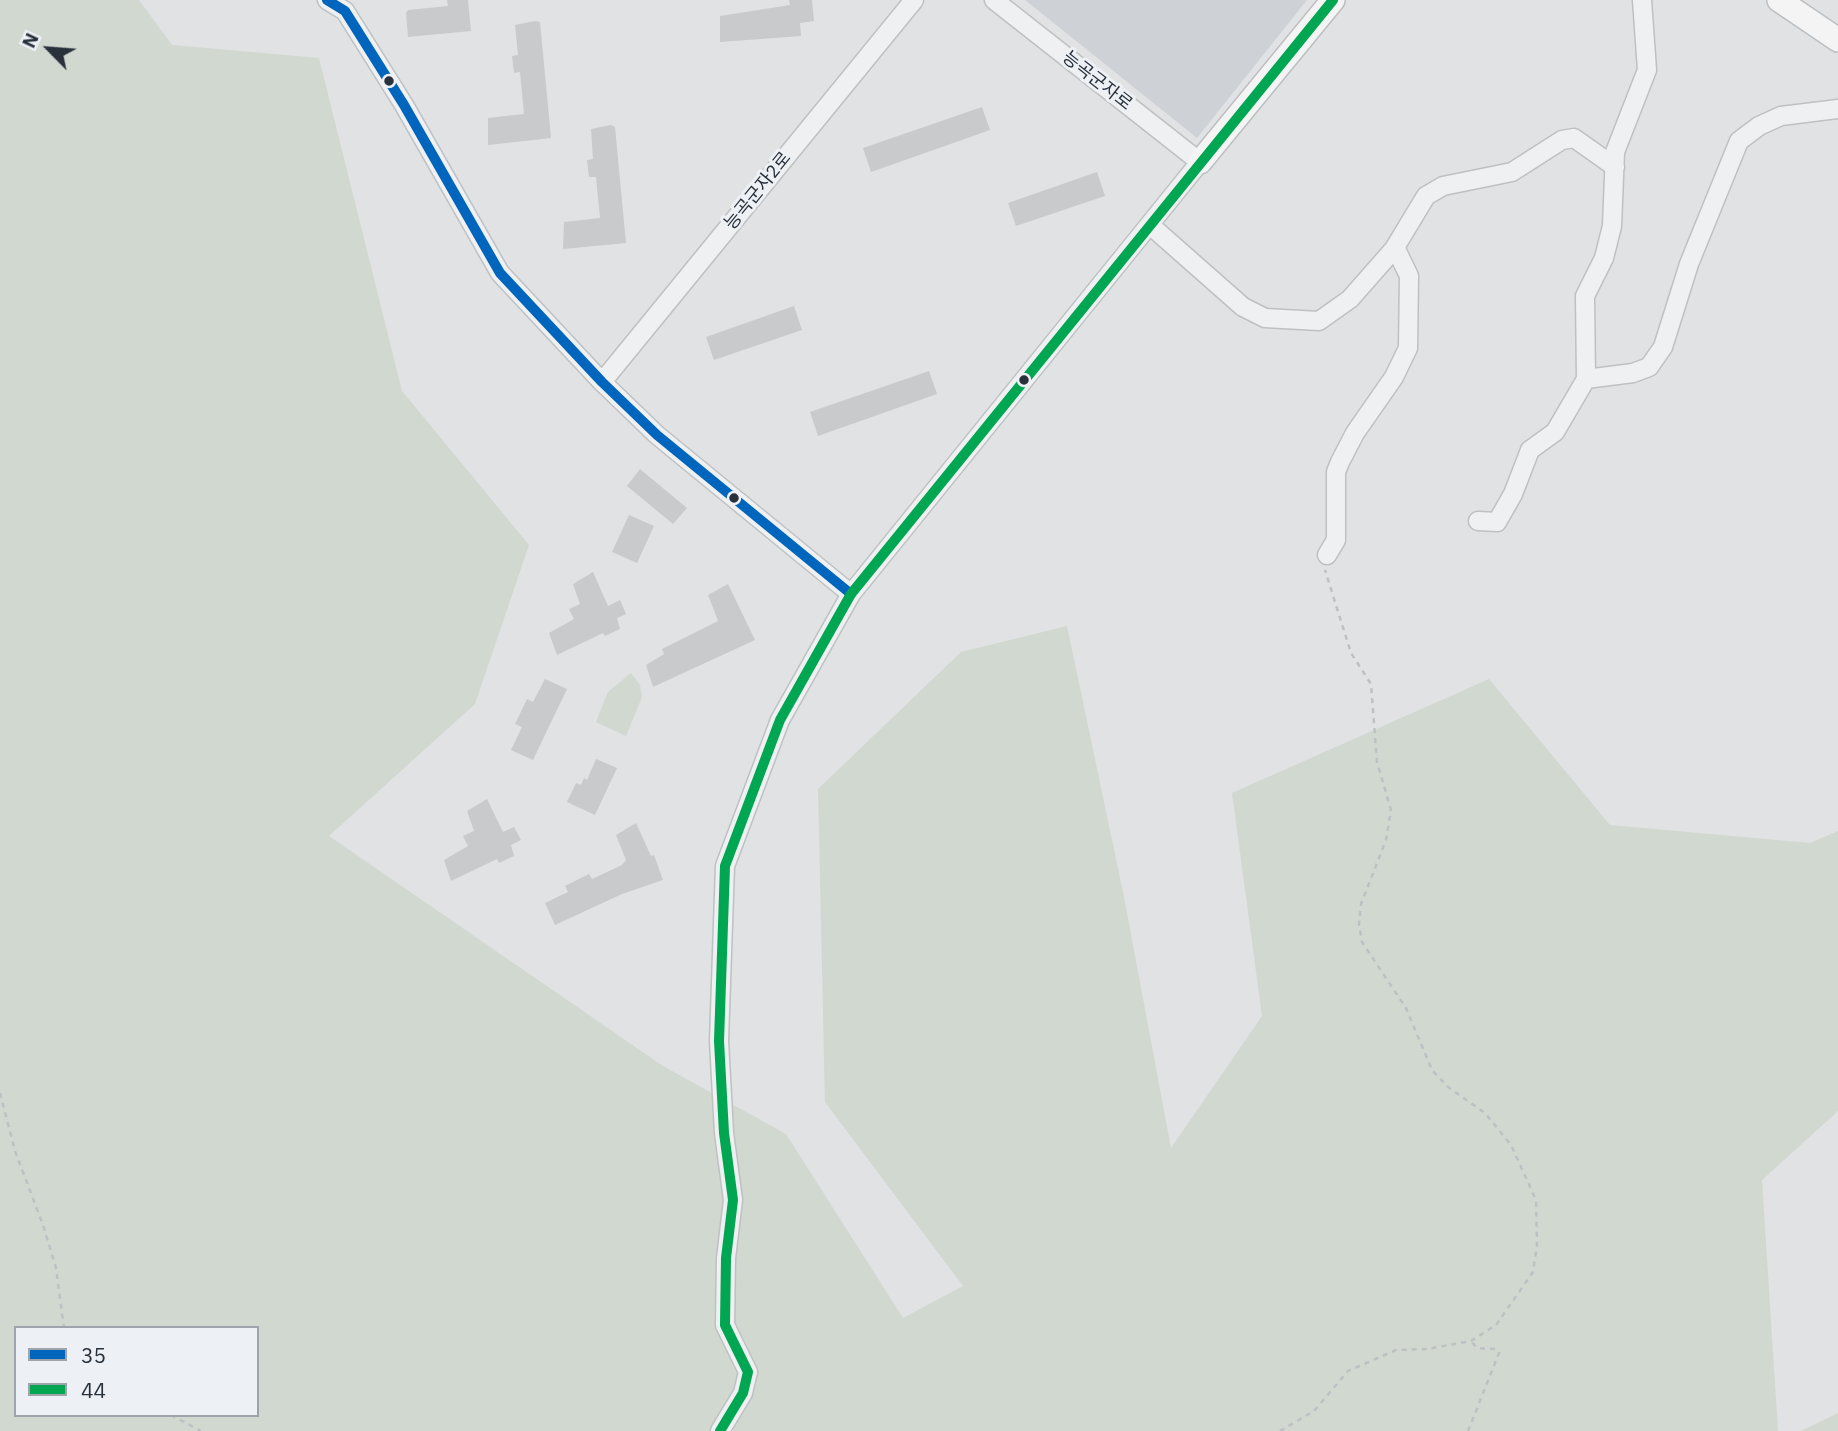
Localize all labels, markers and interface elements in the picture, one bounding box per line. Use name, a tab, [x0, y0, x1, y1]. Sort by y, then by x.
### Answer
north arrow	[14, 14, 84, 84]
text: N	[16, 29, 44, 51]
street label: 능곡군자로	[1058, 47, 1136, 115]
unlabelled marker	[382, 74, 396, 88]
street label: 능곡군자2로	[720, 148, 796, 234]
unlabelled marker	[1017, 373, 1031, 387]
unlabelled marker	[727, 491, 741, 505]
legend	[14, 1326, 259, 1417]
text: 35	[81, 1341, 106, 1369]
text: 44	[81, 1376, 106, 1404]

